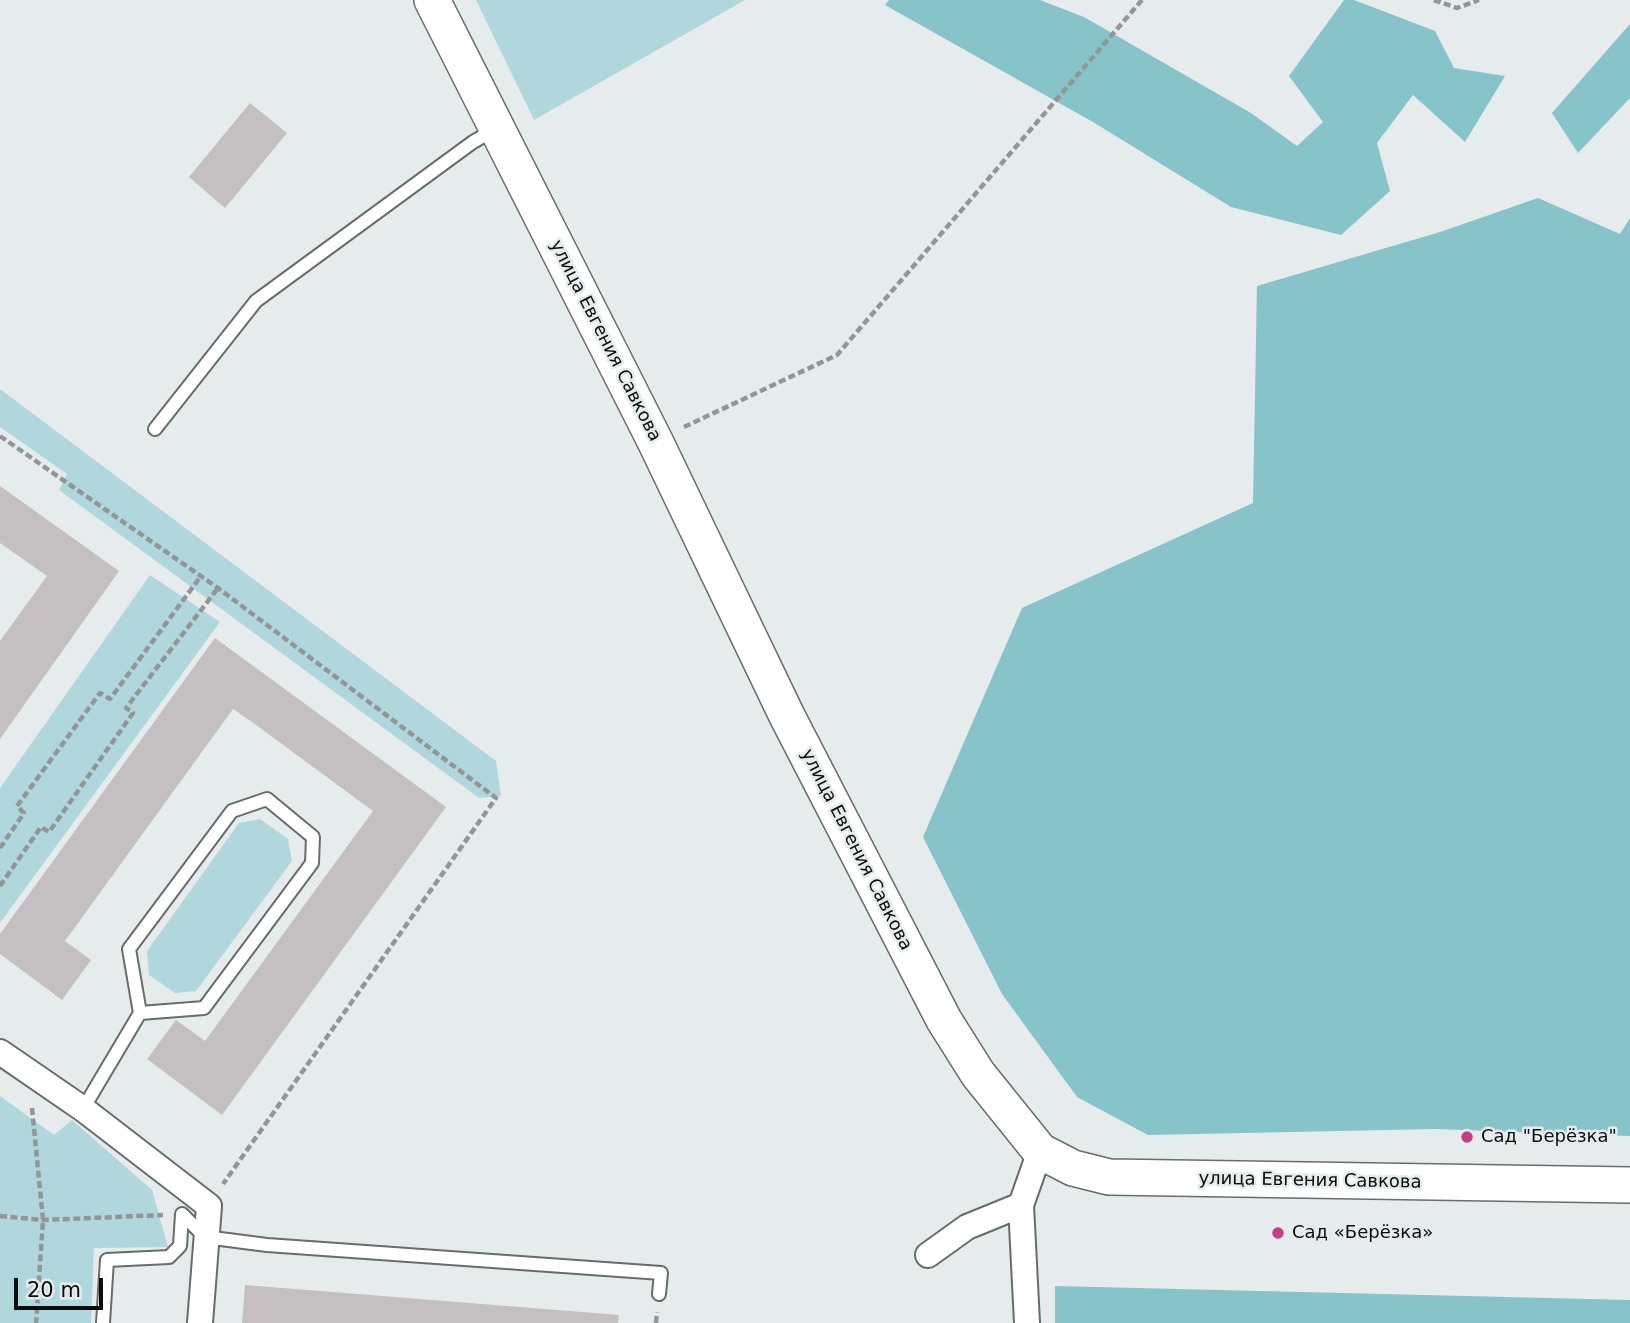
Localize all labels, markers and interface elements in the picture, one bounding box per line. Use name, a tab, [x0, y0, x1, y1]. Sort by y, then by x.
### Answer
street label: улица Евгения Савкова	[545, 237, 665, 445]
street label: улица Евгения Савкова	[796, 746, 916, 954]
place label: Сад "Берёзка"	[1481, 1126, 1617, 1148]
marker: Сад "Берёзка"	[1459, 1129, 1475, 1145]
street label: улица Евгения Савкова	[1198, 1168, 1422, 1194]
place label: Сад «Берёзка»	[1292, 1222, 1433, 1244]
marker: Сад «Берёзка»	[1270, 1225, 1286, 1241]
scale bar	[18, 1264, 107, 1308]
text: 20 m	[27, 1278, 81, 1302]

